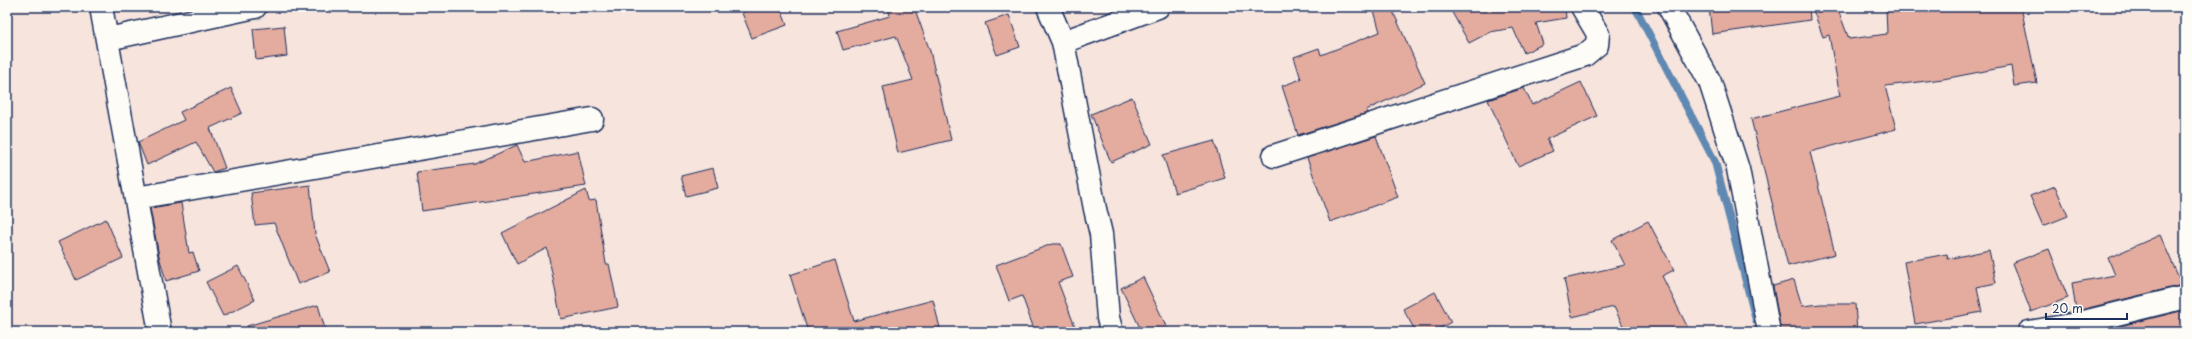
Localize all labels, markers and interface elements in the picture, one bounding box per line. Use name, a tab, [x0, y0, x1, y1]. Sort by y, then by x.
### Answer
scale bar	[2046, 295, 2127, 321]
text: 20 m	[2052, 299, 2083, 317]

